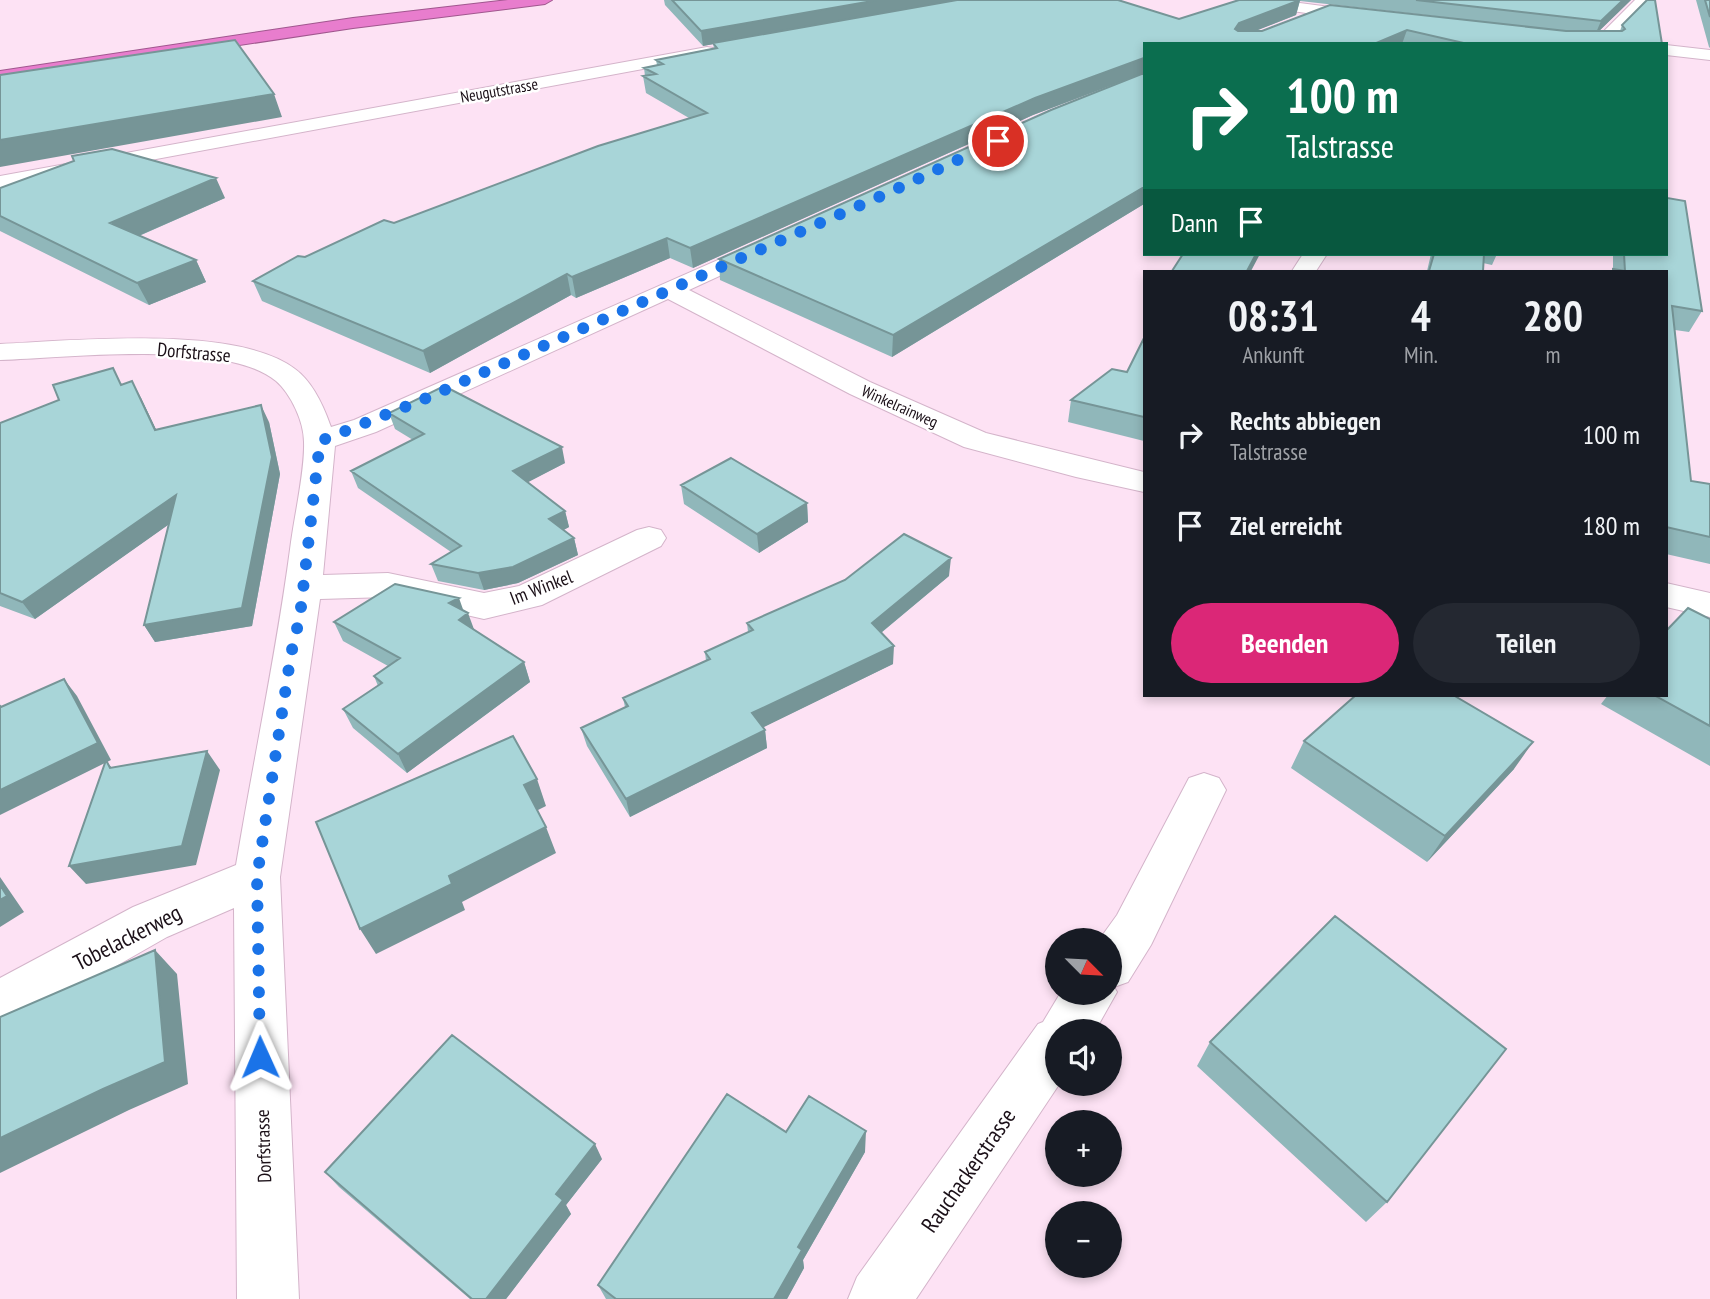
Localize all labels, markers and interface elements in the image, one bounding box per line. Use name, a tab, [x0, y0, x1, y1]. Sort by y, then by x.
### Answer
text: 100 m	[1286, 63, 1399, 127]
icon: right	[1171, 70, 1262, 161]
street label: Neugutstrasse	[459, 73, 539, 107]
pin	[968, 111, 1028, 171]
icon: arrive	[979, 122, 1017, 160]
text: Talstrasse	[1286, 125, 1394, 167]
icon: arrive	[1232, 203, 1270, 241]
text: Dann	[1171, 206, 1218, 239]
text: 08:31	[1228, 288, 1319, 343]
text: 4	[1411, 288, 1431, 343]
text: 280	[1523, 288, 1583, 343]
street label: Dorfstrasse	[156, 337, 232, 367]
text: Ankunft	[1242, 340, 1304, 369]
text: Min.	[1404, 340, 1438, 369]
text: m	[1545, 340, 1560, 369]
street label: Winkelrainweg	[859, 380, 941, 432]
text: Rechts abbiegen	[1230, 404, 1381, 437]
icon: right	[1171, 416, 1209, 454]
text: 100 m	[1582, 418, 1640, 451]
text: Talstrasse	[1230, 437, 1308, 466]
icon: arrive	[1171, 507, 1209, 545]
text: Ziel erreicht	[1230, 509, 1342, 542]
text: 180 m	[1582, 509, 1640, 542]
street label: Im Winkel	[506, 564, 576, 610]
button: Beenden	[1171, 603, 1399, 683]
button: Teilen	[1413, 603, 1640, 683]
street label: Tobelackerweg	[68, 897, 186, 977]
north arrow	[1045, 928, 1122, 1004]
map controls	[1045, 928, 1122, 1278]
button: sound	[1045, 1019, 1122, 1096]
position arrow	[223, 1020, 297, 1094]
street label: Rauchackerstrasse	[915, 1102, 1021, 1238]
street label: Dorfstrasse	[250, 1109, 276, 1183]
button: +	[1045, 1110, 1122, 1187]
button: −	[1045, 1201, 1122, 1278]

